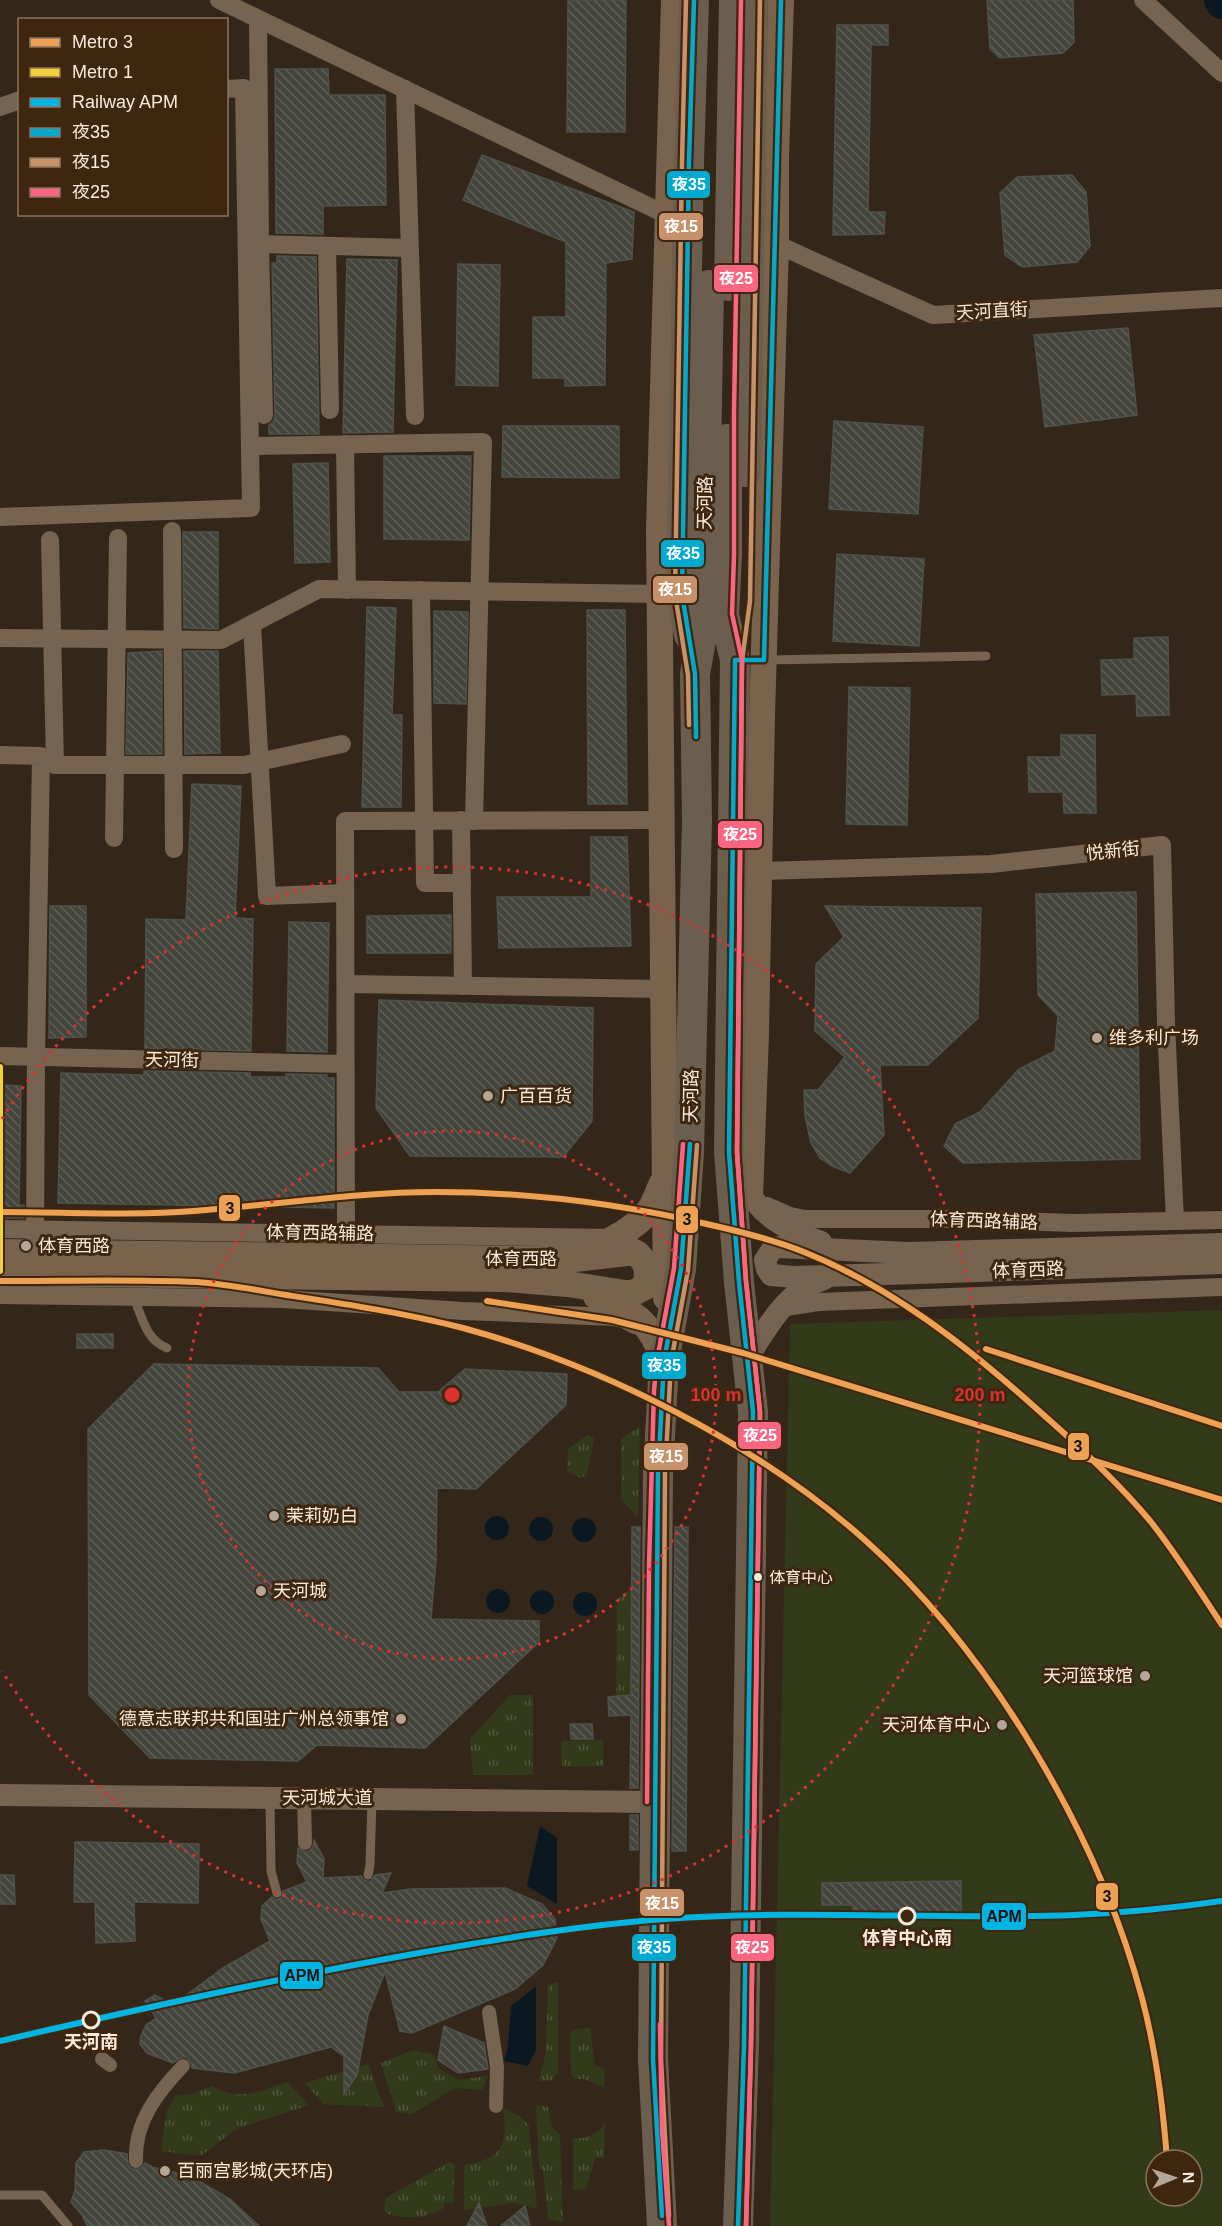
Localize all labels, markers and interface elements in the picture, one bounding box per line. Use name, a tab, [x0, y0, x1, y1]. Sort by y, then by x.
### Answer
legend	[18, 18, 228, 216]
text: Metro 3	[72, 32, 133, 52]
text: Metro 1	[72, 62, 133, 82]
text: Railway APM	[72, 92, 178, 112]
text: 夜35	[72, 122, 110, 142]
text: 夜15	[72, 152, 110, 172]
line badge: 夜35	[666, 170, 711, 199]
text: 夜35	[672, 176, 706, 193]
text: 夜25	[72, 182, 110, 202]
line badge: 夜15	[658, 212, 704, 241]
text: 夜15	[664, 218, 698, 235]
line badge: 夜25	[713, 264, 759, 293]
text: 夜25	[719, 270, 753, 287]
street label: 天河直街	[956, 299, 1028, 323]
street label: 天河路	[695, 476, 715, 530]
line badge: 夜35	[660, 539, 705, 568]
text: 夜35	[666, 545, 700, 562]
line badge: 夜15	[652, 575, 698, 604]
text: 夜15	[658, 581, 692, 598]
line badge: 夜25	[717, 820, 763, 849]
text: 夜25	[723, 826, 757, 843]
street label: 悦新街	[1085, 838, 1141, 864]
place label: 维多利广场	[1109, 1028, 1199, 1048]
marker: 维多利广场	[1090, 1031, 1104, 1045]
street label: 天河街	[145, 1050, 199, 1070]
street label: 天河路	[681, 1069, 701, 1123]
place label: 广百百货	[500, 1086, 572, 1106]
marker: 广百百货	[481, 1089, 495, 1103]
line badge: 3	[218, 1194, 241, 1222]
text: 3	[226, 1200, 235, 1217]
line badge: 3	[675, 1205, 699, 1234]
street label: 体育西路辅路	[930, 1209, 1038, 1233]
text: 3	[683, 1211, 692, 1228]
street label: 体育西路辅路	[266, 1222, 374, 1244]
place label: 体育西路	[38, 1236, 110, 1256]
marker: 体育西路	[19, 1239, 33, 1253]
street label: 体育西路	[485, 1249, 557, 1269]
street label: 体育西路	[992, 1259, 1064, 1281]
line badge: 夜35	[641, 1351, 687, 1380]
text: 夜35	[647, 1357, 681, 1374]
centre of rings	[442, 1385, 462, 1405]
text: 100 m	[690, 1385, 742, 1405]
text: 200 m	[954, 1385, 1006, 1405]
line badge: 夜25	[737, 1421, 782, 1450]
text: 夜25	[743, 1427, 777, 1444]
line badge: 3	[1067, 1432, 1090, 1461]
text: 3	[1074, 1438, 1083, 1455]
line badge: 夜15	[643, 1442, 689, 1471]
text: 夜15	[649, 1448, 683, 1465]
place label: 茉莉奶白	[286, 1506, 358, 1526]
marker: 茉莉奶白	[267, 1509, 281, 1523]
place label: 体育中心	[769, 1569, 833, 1586]
marker: 体育中心	[752, 1571, 764, 1583]
place label: 天河城	[273, 1581, 327, 1601]
marker: 天河城	[254, 1584, 268, 1598]
place label: 天河篮球馆	[1043, 1666, 1133, 1686]
marker: 天河篮球馆	[1138, 1669, 1152, 1683]
place label: 德意志联邦共和国驻广州总领事馆	[119, 1709, 389, 1729]
marker: 德意志联邦共和国驻广州总领事馆	[394, 1712, 408, 1726]
place label: 天河体育中心	[882, 1715, 990, 1735]
marker: 天河体育中心	[995, 1718, 1009, 1732]
street label: 天河城大道	[282, 1788, 372, 1808]
line badge: 3	[1095, 1882, 1119, 1911]
line badge: 夜15	[639, 1888, 685, 1917]
text: 3	[1103, 1888, 1112, 1905]
text: 夜15	[645, 1895, 679, 1912]
line badge: APM	[981, 1902, 1027, 1931]
marker: 体育中心南	[898, 1907, 916, 1925]
text: APM	[986, 1908, 1022, 1925]
place label: 体育中心南	[862, 1928, 952, 1948]
line badge: 夜35	[631, 1933, 677, 1962]
line badge: 夜25	[730, 1933, 775, 1962]
text: 夜35	[637, 1939, 671, 1956]
text: 夜25	[735, 1939, 769, 1956]
line badge: APM	[279, 1961, 324, 1990]
text: APM	[284, 1967, 320, 1984]
marker: 天河南	[82, 2011, 100, 2029]
place label: 天河南	[64, 2032, 118, 2052]
north arrow	[1144, 2148, 1204, 2208]
place label: 百丽宫影城(天环店)	[177, 2161, 333, 2181]
marker: 百丽宫影城(天环店)	[158, 2164, 172, 2178]
text: N	[1180, 2171, 1197, 2184]

